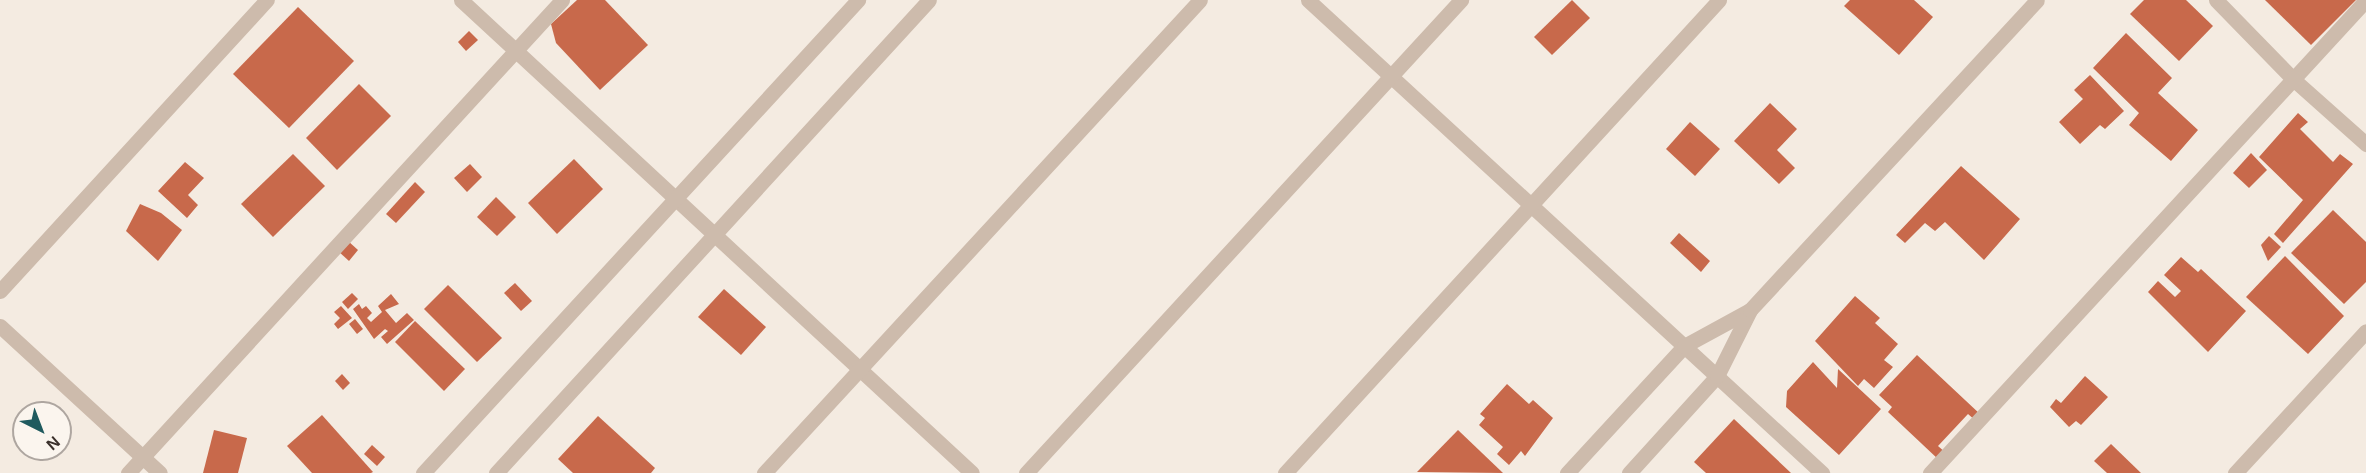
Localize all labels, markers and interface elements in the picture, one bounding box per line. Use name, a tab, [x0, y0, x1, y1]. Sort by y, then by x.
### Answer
north arrow	[12, 401, 72, 461]
text: N	[43, 433, 63, 453]

